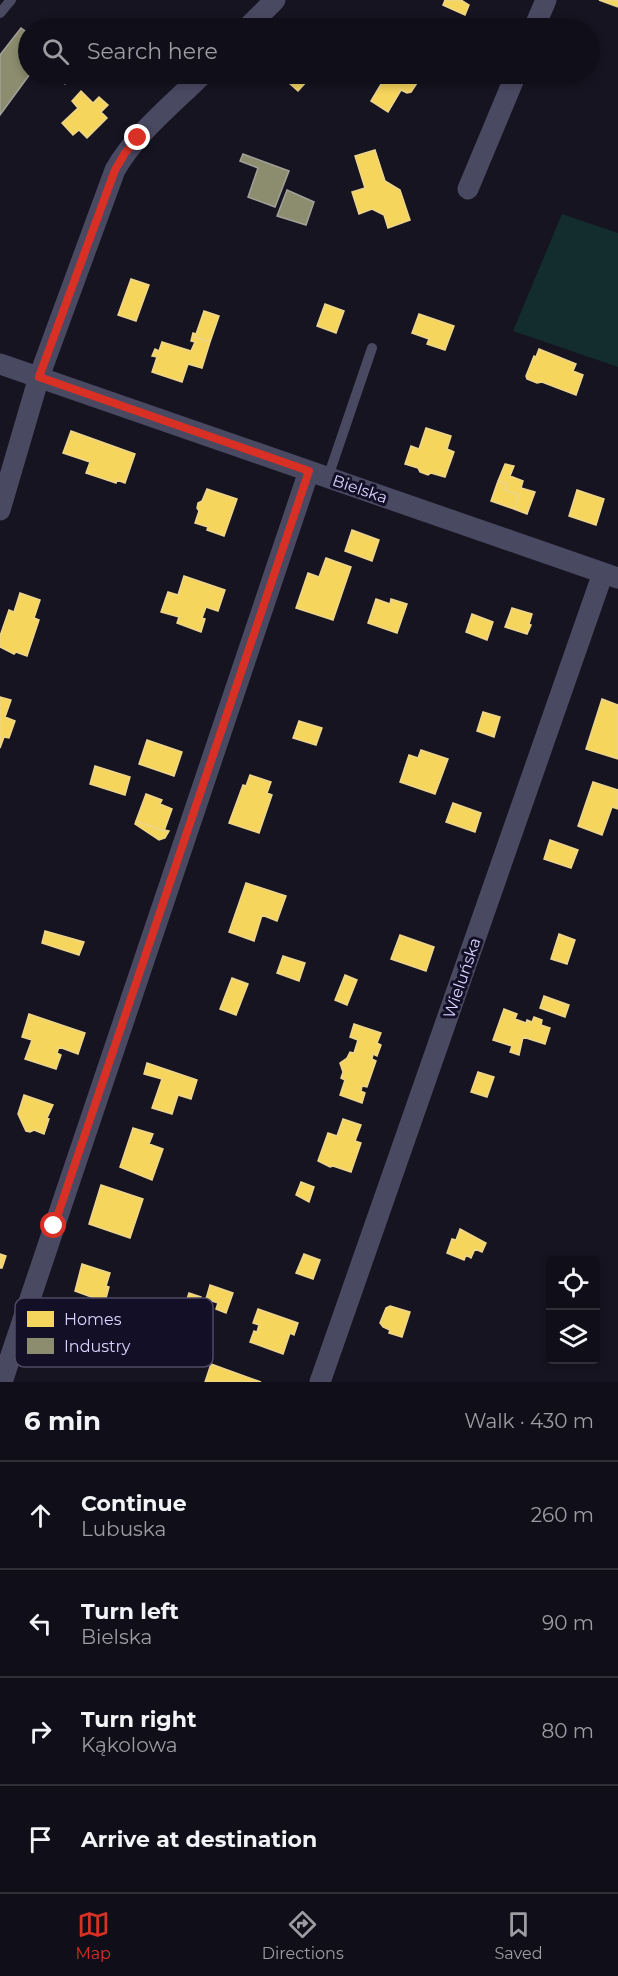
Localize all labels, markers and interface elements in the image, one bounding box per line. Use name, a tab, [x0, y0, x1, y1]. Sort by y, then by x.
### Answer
search box	[18, 18, 600, 84]
icon: search	[39, 35, 72, 68]
text: Search here	[87, 38, 218, 65]
route end	[124, 124, 150, 150]
street label: Bielska	[330, 471, 390, 507]
street label: Wieluńska	[439, 935, 485, 1021]
route start	[40, 1212, 66, 1238]
map controls	[546, 1256, 600, 1364]
button: locate	[546, 1256, 600, 1310]
legend	[15, 1298, 213, 1367]
text: Homes	[64, 1310, 122, 1329]
button: layers	[546, 1310, 600, 1364]
text: Industry	[64, 1337, 131, 1356]
text: 6 min	[24, 1405, 101, 1437]
text: Walk · 430 m	[464, 1409, 594, 1433]
text: Continue	[81, 1490, 187, 1517]
icon: ahead	[24, 1499, 57, 1532]
text: 260 m	[531, 1503, 594, 1527]
text: Lubuska	[81, 1517, 166, 1541]
text: Turn left	[81, 1598, 179, 1625]
icon: left	[24, 1607, 57, 1640]
text: 90 m	[542, 1611, 594, 1635]
text: Bielska	[81, 1625, 152, 1649]
text: Turn right	[81, 1706, 196, 1733]
icon: right	[24, 1715, 57, 1748]
text: 80 m	[542, 1719, 594, 1743]
text: Kąkolowa	[81, 1733, 177, 1757]
icon: arrive	[24, 1823, 57, 1856]
text: Arrive at destination	[81, 1826, 317, 1853]
tab: Map	[75, 1908, 111, 1963]
tab: Directions	[262, 1908, 344, 1963]
tab: Saved	[495, 1908, 543, 1963]

